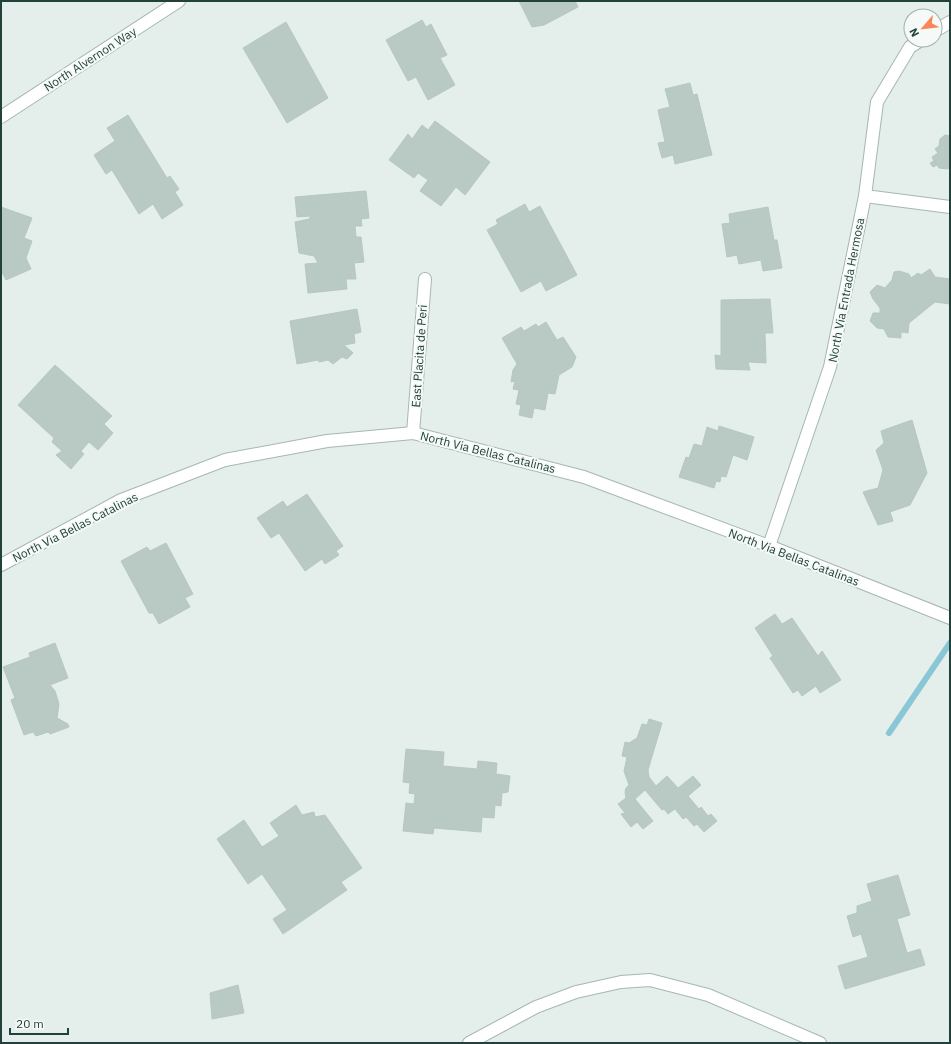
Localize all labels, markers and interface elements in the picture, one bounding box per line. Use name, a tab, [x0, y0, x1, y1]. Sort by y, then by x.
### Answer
north arrow	[903, 8, 943, 48]
street label: North Alvernon Way	[41, 24, 139, 94]
text: N	[906, 26, 922, 39]
street label: North Via Entrada Hermosa	[825, 216, 867, 364]
street label: East Placita de Peri	[408, 304, 430, 408]
street label: North Via Bellas Catalinas	[419, 428, 557, 476]
street label: North Via Bellas Catalinas	[10, 489, 140, 565]
street label: North Via Bellas Catalinas	[726, 525, 862, 589]
scale bar	[10, 1010, 68, 1036]
text: 20 m	[16, 1016, 44, 1031]

